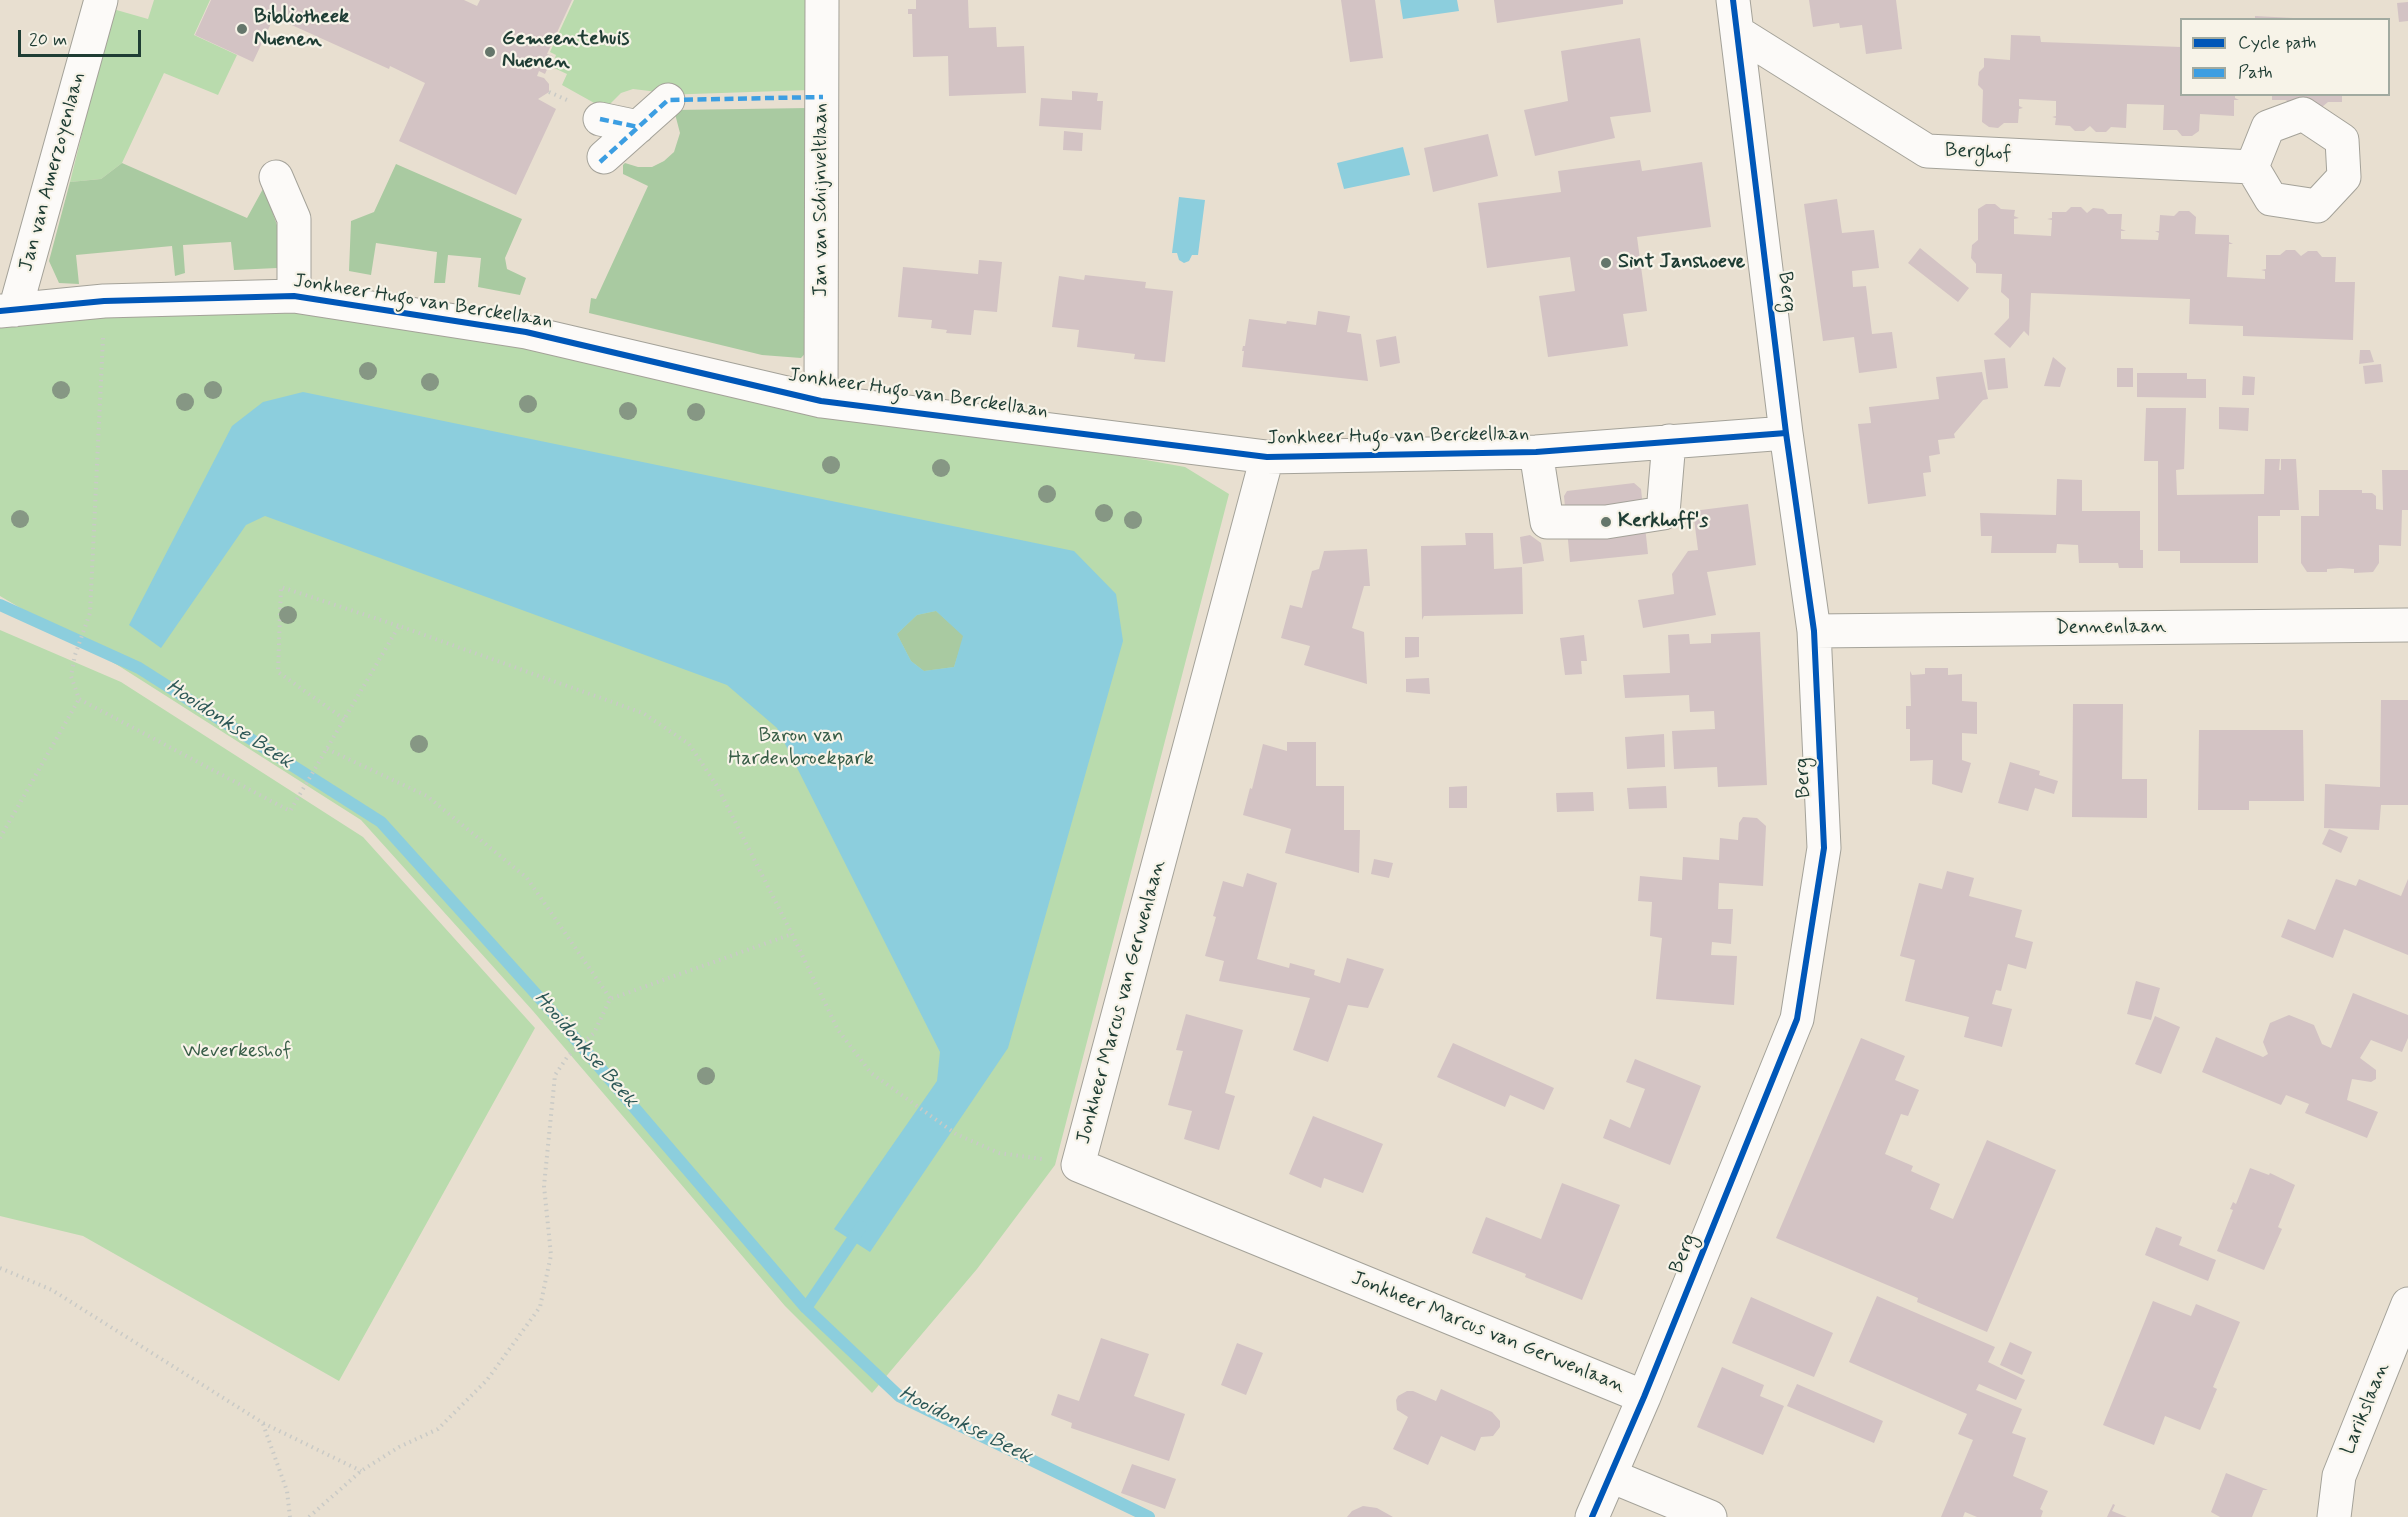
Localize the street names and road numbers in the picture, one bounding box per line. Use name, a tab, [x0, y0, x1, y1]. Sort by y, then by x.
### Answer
street label: Jan van Amerzoyenlaan	[15, 70, 91, 274]
street label: Jan van Schijnveltlaan	[810, 103, 834, 297]
street label: Berghof	[1944, 139, 2012, 167]
street label: Jonkheer Hugo van Berckellaan	[292, 270, 554, 334]
street label: Berg	[1772, 270, 1800, 314]
street label: Jonkheer Hugo van Berckellaan	[786, 364, 1050, 424]
street label: Jonkheer Hugo van Berckellaan	[1267, 423, 1529, 451]
street label: Dennenlaan	[2055, 615, 2167, 641]
street label: Berg	[1791, 757, 1817, 799]
street label: Jonkheer Marcus van Gerwenlaan	[1072, 857, 1172, 1147]
street label: Berg	[1665, 1231, 1703, 1277]
street label: Jonkheer Marcus van Gerwenlaan	[1348, 1267, 1628, 1399]
street label: Larikslaan	[2337, 1359, 2395, 1459]

